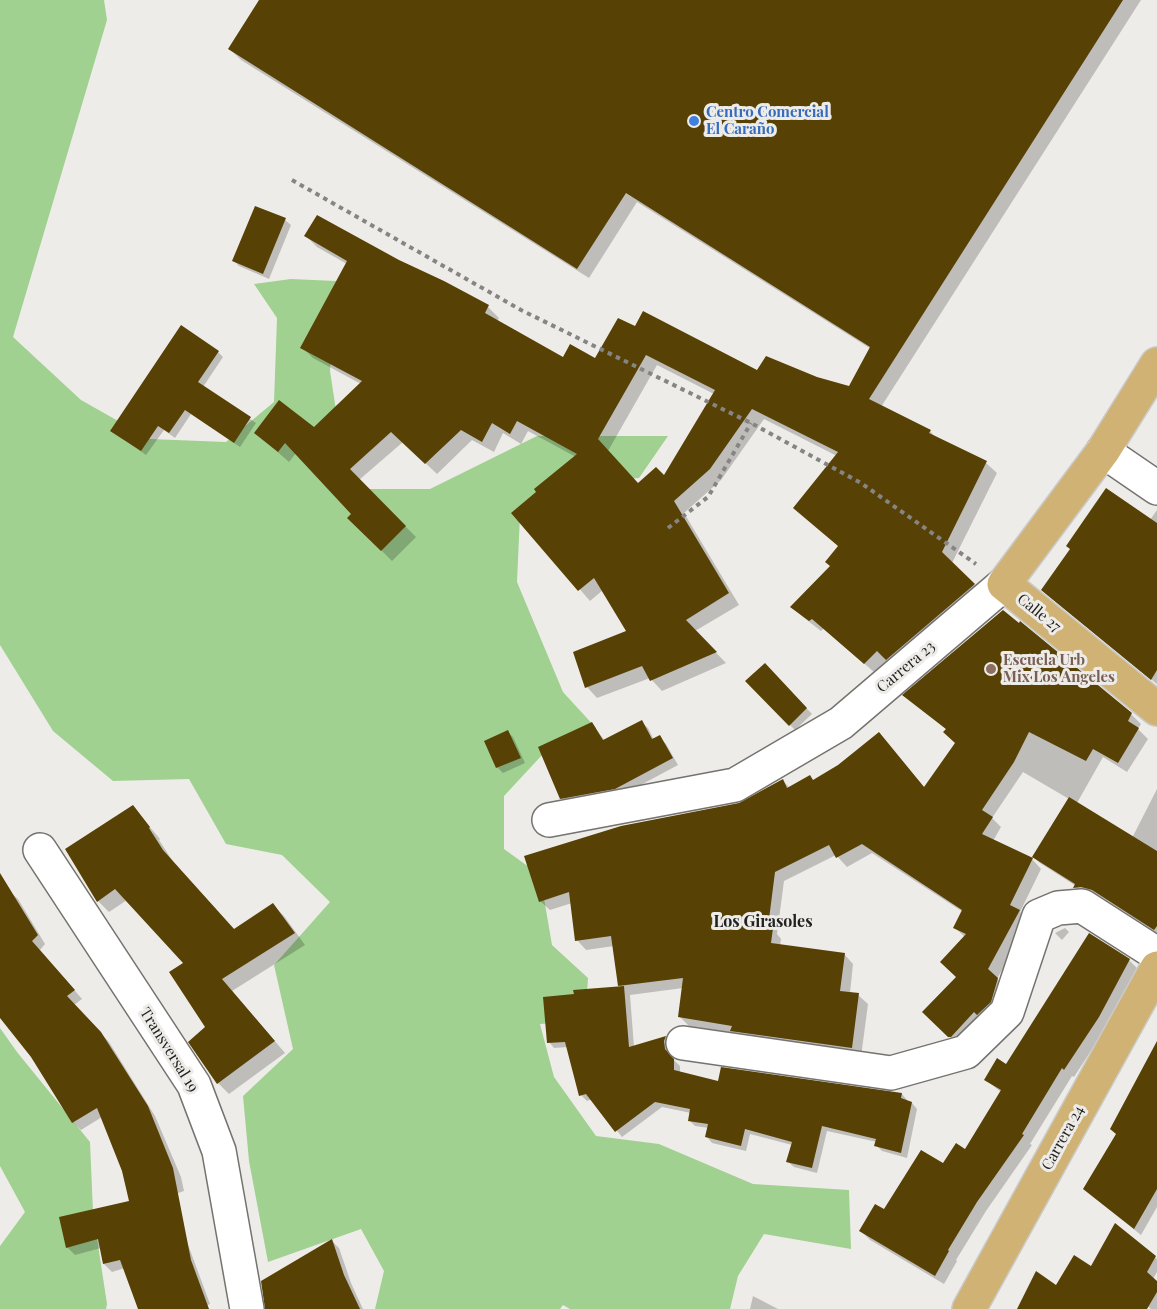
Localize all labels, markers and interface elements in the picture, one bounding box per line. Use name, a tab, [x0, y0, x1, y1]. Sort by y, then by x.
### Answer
place label: Centro Comercial El Caraño	[706, 103, 829, 138]
marker: Centro Comercial El Caraño	[687, 114, 701, 128]
street label: Calle 27	[1014, 590, 1064, 636]
street label: Carrera 23	[873, 638, 939, 696]
place label: Escuela Urb Mix Los Angeles	[1003, 651, 1115, 686]
marker: Escuela Urb Mix Los Angeles	[984, 662, 998, 676]
district label: Los Girasoles	[713, 912, 813, 932]
street label: Transversal 19	[136, 1005, 202, 1095]
street label: Carrera 24	[1038, 1103, 1088, 1173]

